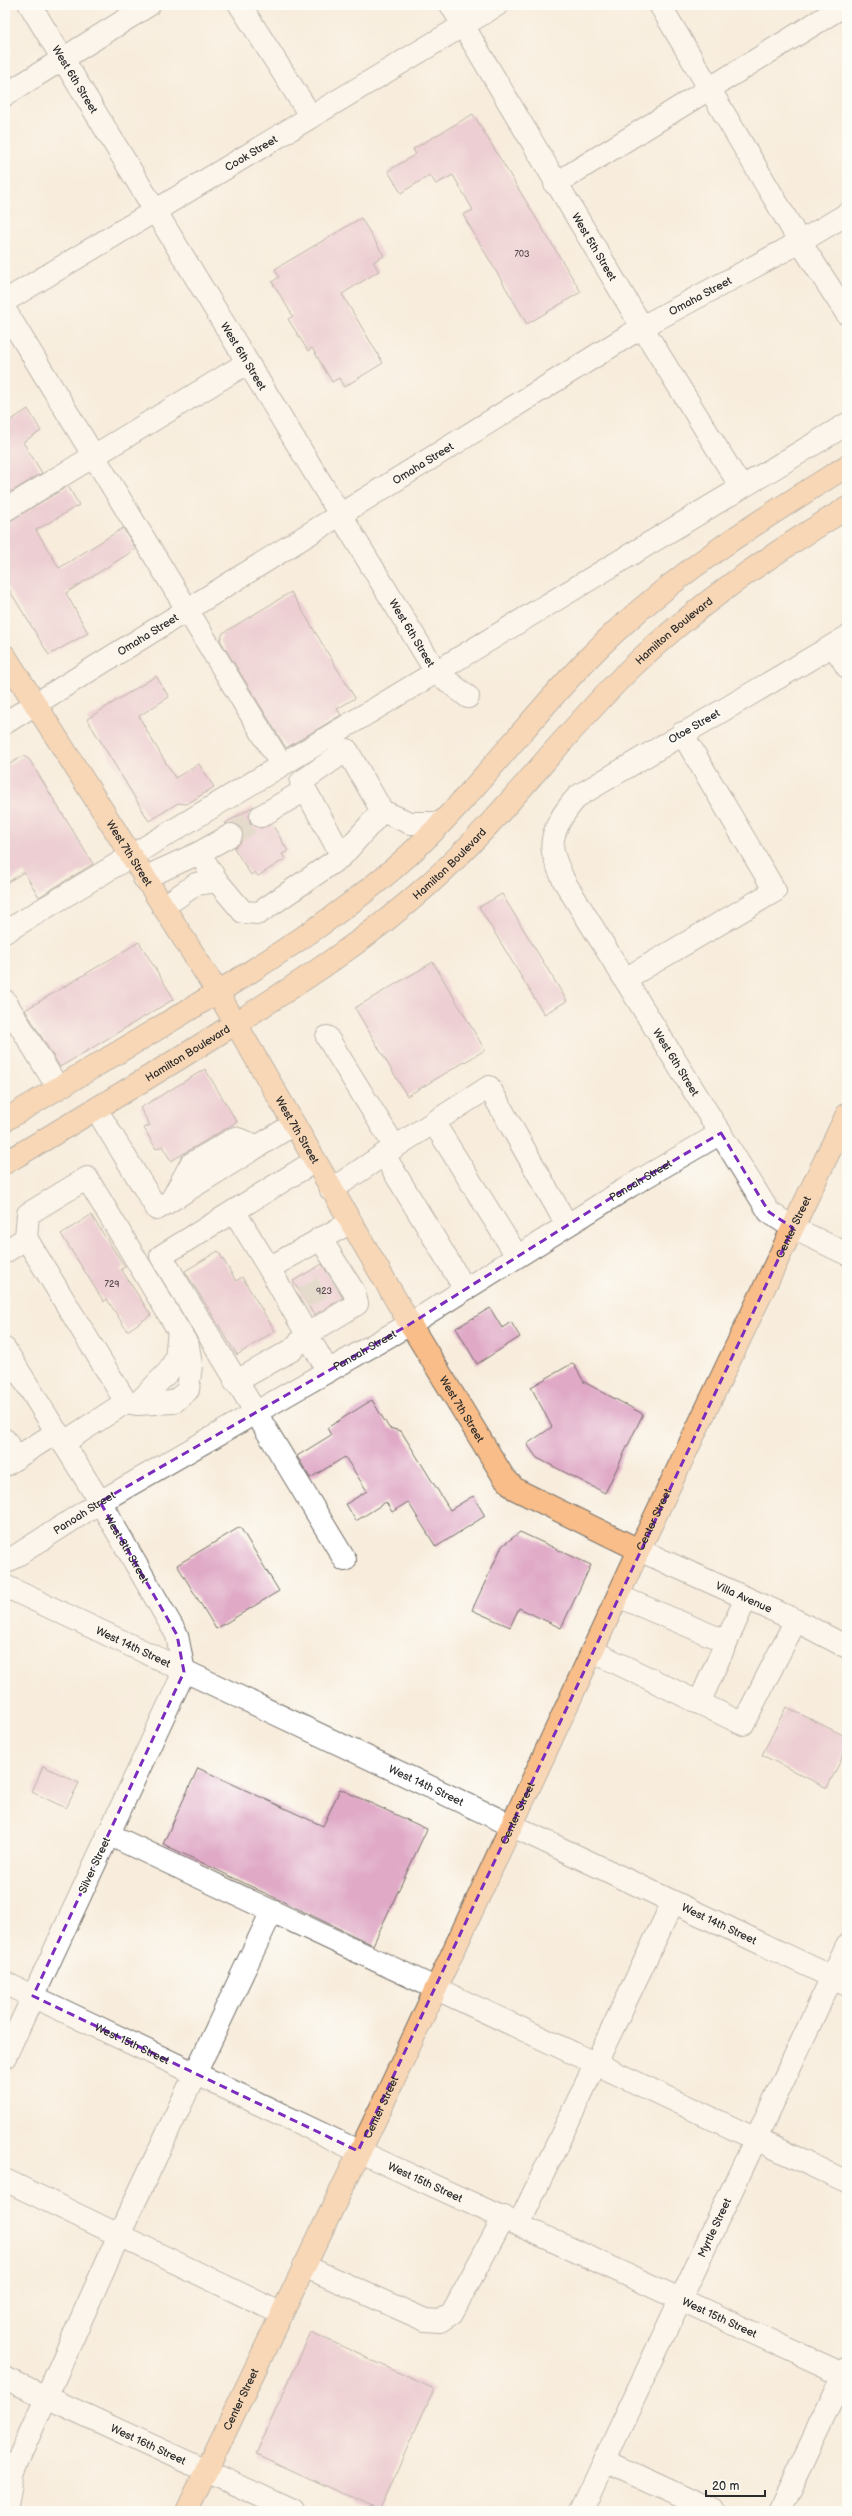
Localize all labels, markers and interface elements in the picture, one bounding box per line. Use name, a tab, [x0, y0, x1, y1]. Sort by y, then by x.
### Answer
street label: West 6th Street	[49, 43, 101, 116]
street label: Cook Street	[223, 132, 280, 174]
street label: West 5th Street	[569, 211, 619, 284]
house number: 703	[514, 249, 530, 260]
street label: Omaha Street	[667, 274, 734, 318]
street label: West 6th Street	[218, 320, 269, 393]
street label: Omaha Street	[390, 440, 456, 487]
street label: Hamilton Boulevard	[633, 595, 715, 667]
street label: West 6th Street	[386, 597, 438, 670]
street label: Omaha Street	[115, 611, 181, 658]
street label: Otoe Street	[666, 706, 723, 746]
street label: West 7th Street	[103, 818, 155, 889]
street label: Hamilton Boulevard	[410, 826, 489, 902]
street label: Hamilton Boulevard	[143, 1022, 232, 1085]
street label: West 6th Street	[650, 1026, 702, 1099]
street label: West 7th Street	[272, 1094, 322, 1167]
street label: Panoah Street	[607, 1157, 675, 1204]
street label: Center Street	[773, 1193, 814, 1260]
house number: 729	[105, 1279, 119, 1290]
house number: 923	[316, 1286, 332, 1297]
street label: Panoah Street	[331, 1327, 399, 1374]
street label: West 7th Street	[436, 1374, 487, 1445]
street label: Center Street	[634, 1486, 675, 1553]
street label: Panoah Street	[51, 1488, 118, 1537]
street label: West 8th Street	[102, 1512, 152, 1586]
street label: Villa Avenue	[714, 1579, 774, 1616]
street label: West 14th Street	[94, 1624, 173, 1671]
street label: West 14th Street	[387, 1762, 466, 1809]
street label: Center Street	[498, 1780, 538, 1847]
street label: Silver Street	[76, 1835, 113, 1895]
street label: West 14th Street	[680, 1901, 759, 1948]
street label: West 15th Street	[93, 2021, 172, 2068]
street label: Center Street	[361, 2074, 402, 2140]
street label: West 15th Street	[386, 2160, 465, 2205]
street label: Myrtle Street	[695, 2196, 734, 2260]
street label: West 15th Street	[680, 2295, 759, 2341]
street label: Center Street	[221, 2366, 262, 2433]
street label: West 16th Street	[109, 2422, 188, 2468]
scale bar	[706, 2472, 765, 2498]
text: 20 m	[712, 2479, 739, 2494]

